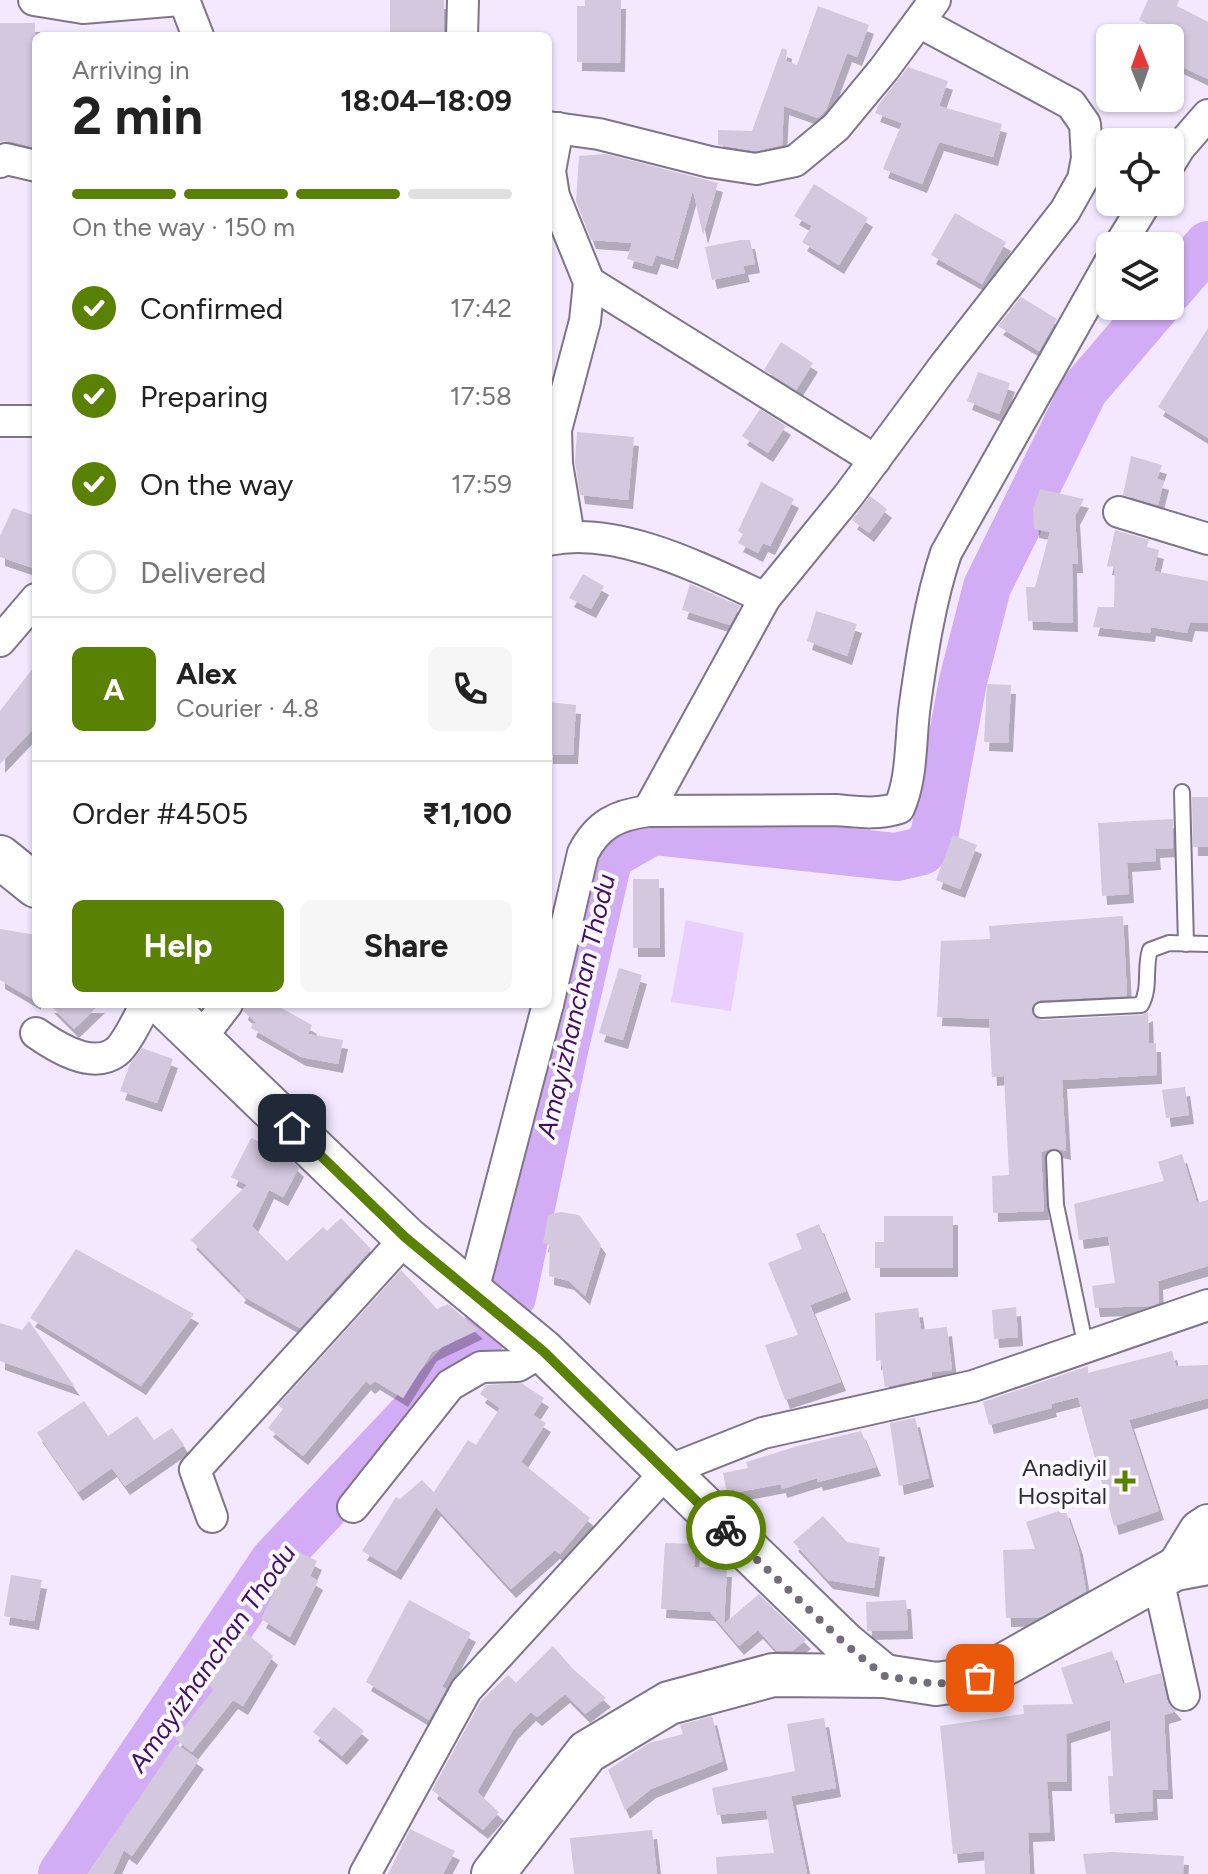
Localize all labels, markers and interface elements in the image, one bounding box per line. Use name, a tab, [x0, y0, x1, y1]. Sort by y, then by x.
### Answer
north arrow	[1096, 24, 1184, 112]
map controls	[1096, 24, 1184, 320]
text: Arriving in	[72, 54, 190, 86]
text: 18:04–18:09	[340, 82, 512, 119]
text: 2 min	[72, 85, 203, 147]
button: locate	[1096, 128, 1184, 216]
text: On the way · 150 m	[72, 211, 295, 243]
button: layers	[1096, 232, 1184, 320]
icon: check	[72, 286, 116, 330]
text: Confirmed	[140, 290, 283, 327]
text: 17:42	[450, 292, 512, 324]
icon: check	[72, 374, 116, 418]
text: Preparing	[140, 378, 268, 415]
text: 17:58	[450, 380, 512, 412]
icon: check	[72, 462, 116, 506]
text: On the way	[140, 466, 293, 503]
text: 17:59	[451, 468, 512, 500]
text: Delivered	[140, 554, 266, 591]
button: phone	[428, 647, 512, 731]
text: Alex	[176, 655, 237, 692]
text: A	[103, 671, 125, 708]
text: Courier · 4.8	[176, 692, 319, 724]
text: Order #4505	[72, 795, 248, 832]
text: ₹1,100	[422, 795, 512, 832]
water label: Amayizhanchan Thodu	[530, 871, 622, 1142]
button: Help	[72, 900, 284, 992]
button: Share	[300, 900, 512, 992]
pin	[258, 1094, 326, 1162]
icon: home	[270, 1106, 314, 1150]
place label: Anadiyil Hospital	[1018, 1453, 1107, 1510]
marker: Anadiyil Hospital	[1114, 1470, 1136, 1492]
courier	[686, 1490, 766, 1570]
icon: bike	[704, 1508, 748, 1552]
water label: Amayizhanchan Thodu	[121, 1538, 303, 1779]
pin	[946, 1644, 1014, 1712]
icon: bag	[958, 1656, 1002, 1700]

